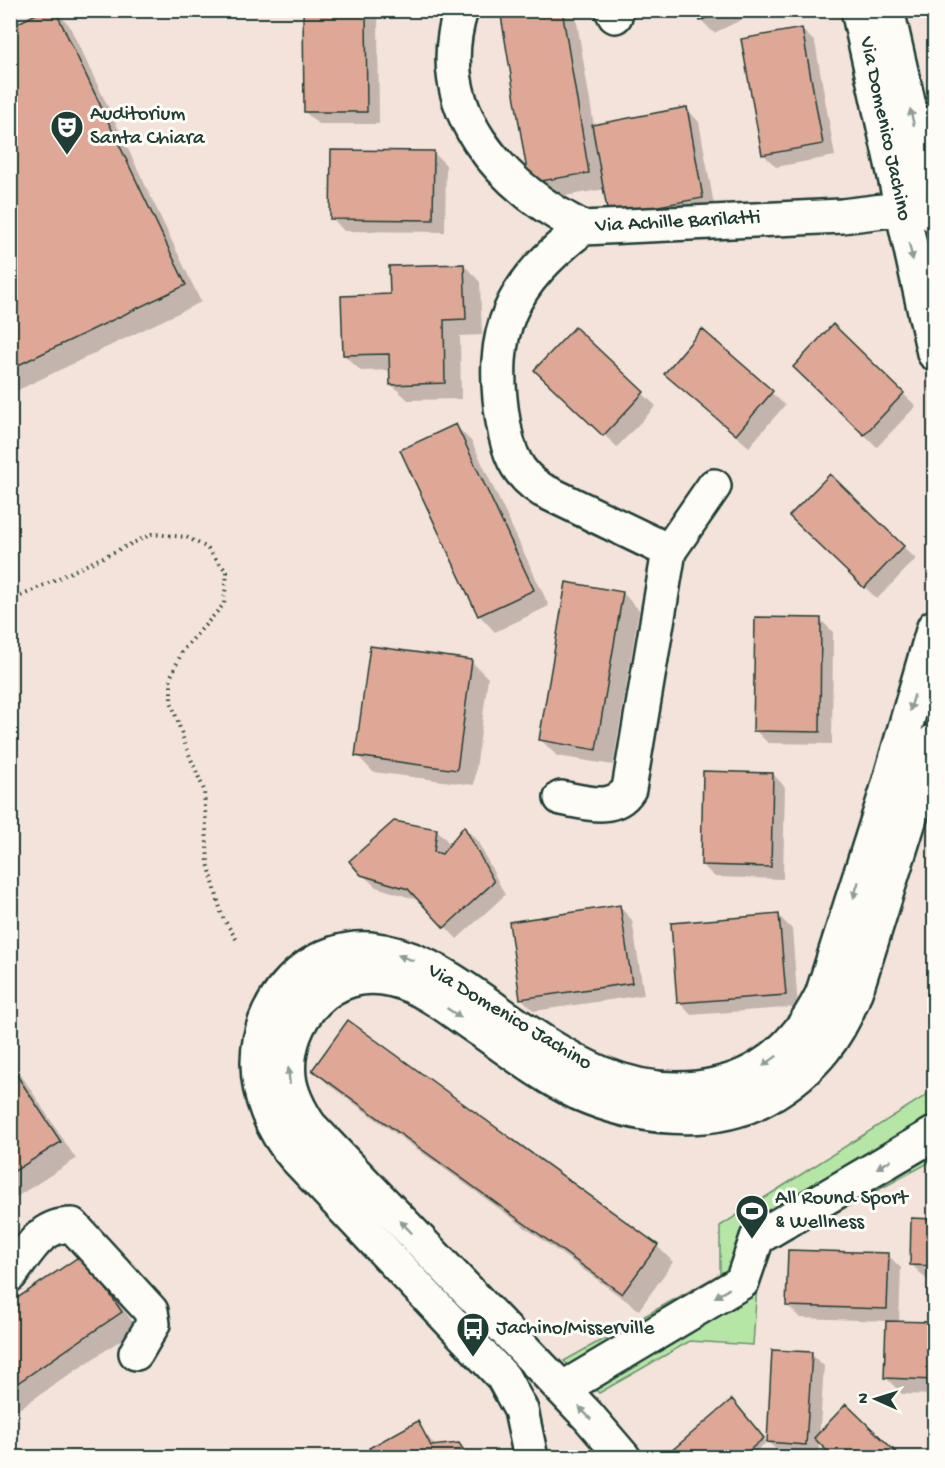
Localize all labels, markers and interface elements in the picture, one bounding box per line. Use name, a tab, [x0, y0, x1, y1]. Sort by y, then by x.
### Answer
street label: Via Domenico Jachino	[852, 34, 916, 223]
place label: Auditorium Santa Chiara	[90, 103, 206, 152]
one-way arrow	[906, 107, 916, 126]
theatre icon: Auditorium Santa Chiara	[49, 109, 85, 156]
street label: Via Achille Barilatti	[594, 206, 761, 240]
one-way arrow	[907, 243, 917, 261]
one-way arrow	[907, 695, 916, 713]
one-way arrow	[851, 881, 860, 899]
one-way arrow	[397, 953, 415, 963]
street label: Via Domenico Jachino	[421, 959, 596, 1077]
one-way arrow	[446, 1007, 462, 1019]
one-way arrow	[763, 1055, 779, 1067]
one-way arrow	[284, 1066, 294, 1085]
one-way arrow	[876, 1158, 892, 1169]
place label: All Round Sport & Wellness	[775, 1187, 910, 1236]
sports icon: All Round Sport & Wellness	[734, 1193, 770, 1240]
one-way arrow	[400, 1221, 414, 1235]
one-way arrow	[714, 1288, 730, 1299]
bus stop icon: Jachino/Misserville	[455, 1311, 491, 1358]
place label: Jachino/Misserville	[496, 1317, 656, 1342]
north arrow	[846, 1369, 906, 1429]
text: N	[855, 1392, 874, 1404]
one-way arrow	[578, 1406, 592, 1421]

